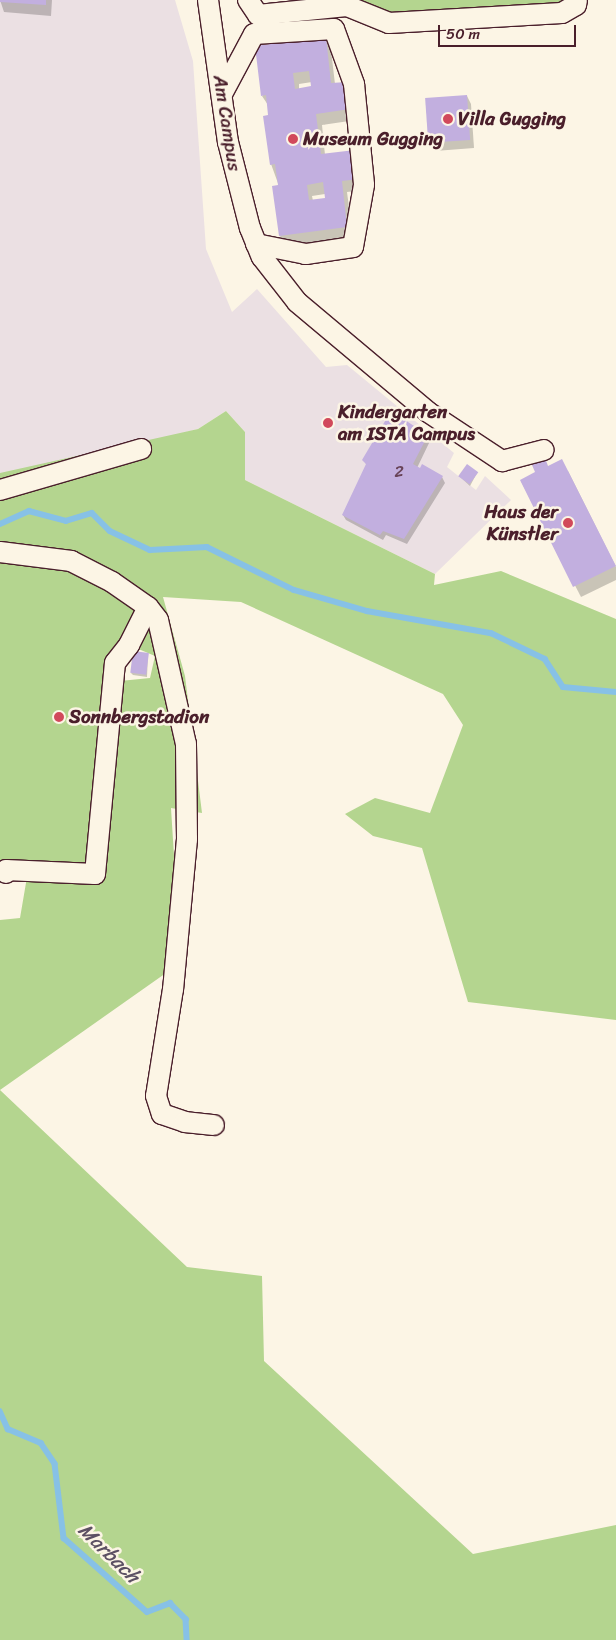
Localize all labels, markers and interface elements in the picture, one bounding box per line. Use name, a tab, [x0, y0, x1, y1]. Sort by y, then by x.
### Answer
scale bar	[441, 15, 578, 47]
text: 50 m	[446, 21, 480, 47]
street label: Am Campus	[208, 74, 246, 172]
place label: Villa Gugging	[458, 108, 566, 130]
marker: Villa Gugging	[442, 113, 454, 125]
place label: Museum Gugging	[303, 128, 443, 150]
marker: Museum Gugging	[287, 133, 299, 145]
place label: Kindergarten am ISTA Campus	[338, 401, 476, 445]
marker: Kindergarten am ISTA Campus	[322, 417, 334, 429]
house number: 2	[394, 462, 404, 482]
place label: Haus der Künstler	[484, 501, 558, 545]
marker: Haus der Künstler	[562, 517, 574, 529]
place label: Sonnbergstadion	[69, 706, 209, 728]
marker: Sonnbergstadion	[53, 711, 65, 723]
water label: Marbach	[73, 1518, 145, 1588]

